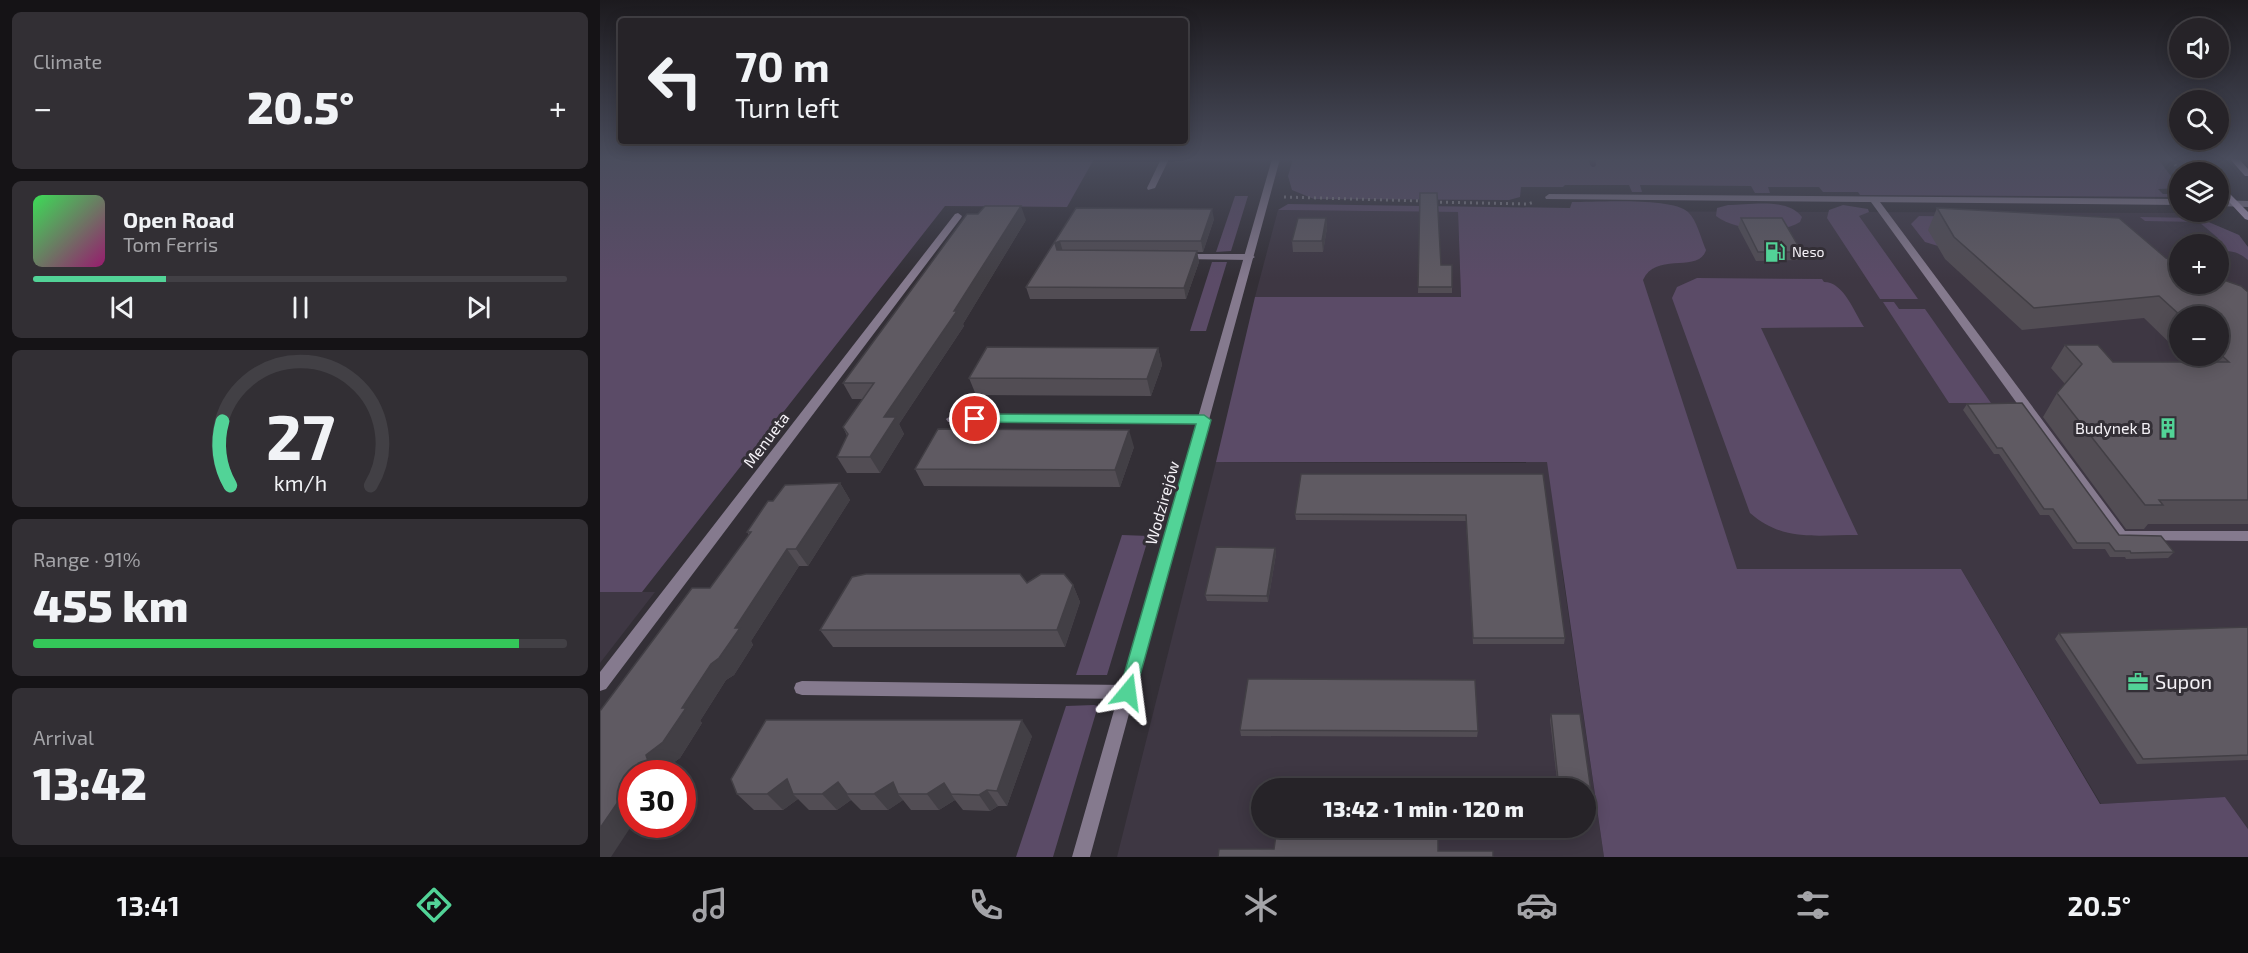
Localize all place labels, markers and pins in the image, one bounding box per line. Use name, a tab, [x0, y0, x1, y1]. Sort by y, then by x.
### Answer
fuel station icon: Neso	[1763, 240, 1787, 264]
place label: Neso	[1792, 243, 1824, 260]
pin	[949, 393, 1000, 444]
building icon: Budynek B	[2156, 416, 2180, 440]
place label: Budynek B	[2075, 418, 2151, 437]
place label: Supon	[2155, 669, 2212, 693]
office icon: Supon	[2126, 670, 2150, 694]

